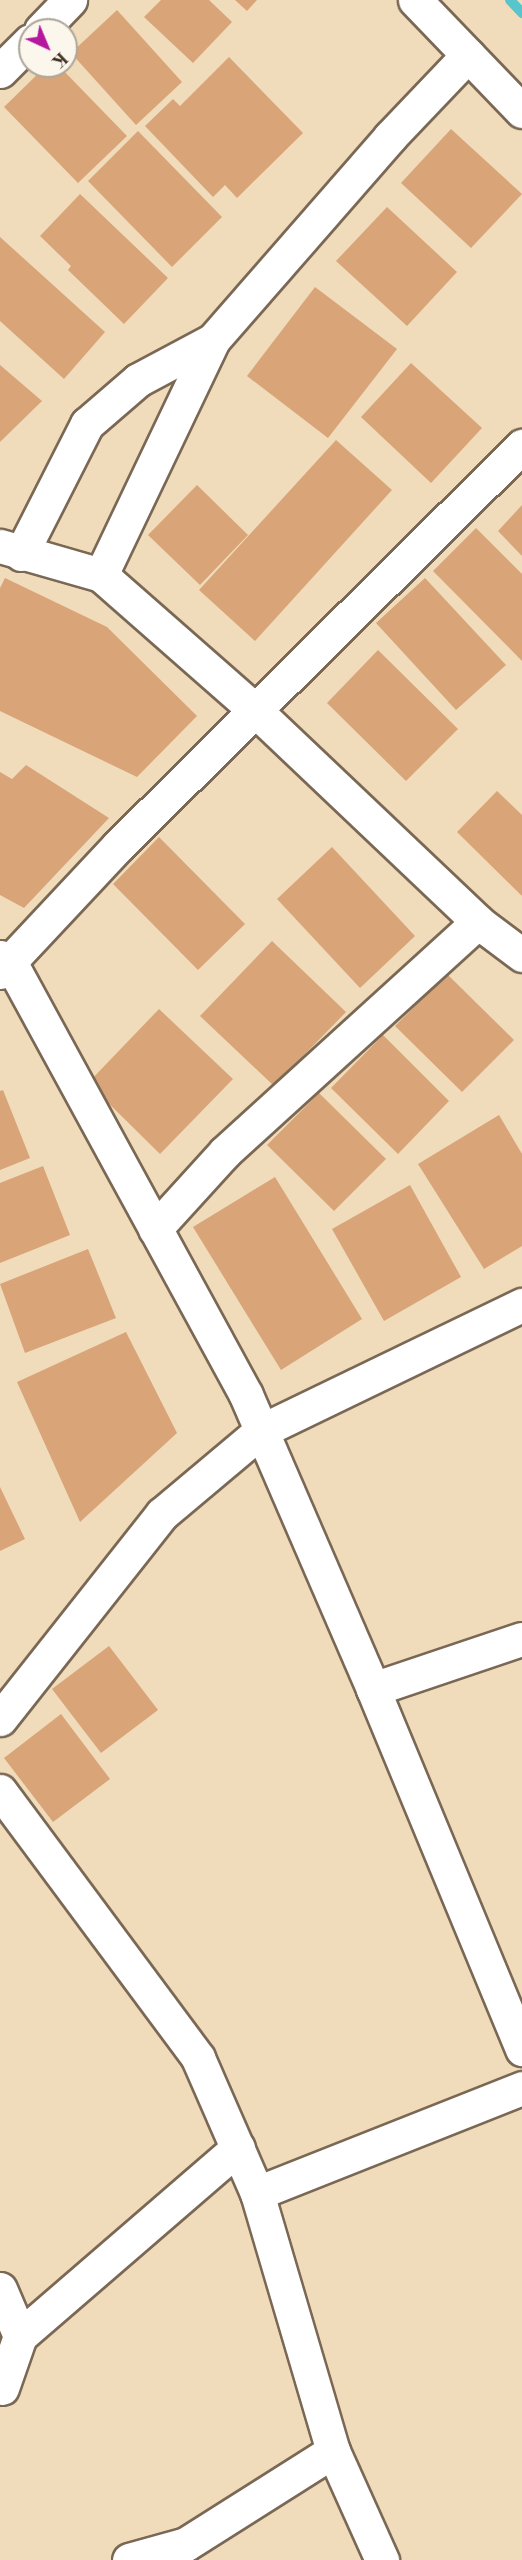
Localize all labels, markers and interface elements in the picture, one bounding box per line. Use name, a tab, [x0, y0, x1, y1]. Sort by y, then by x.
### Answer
north arrow	[18, 18, 78, 78]
text: K	[48, 48, 71, 71]

